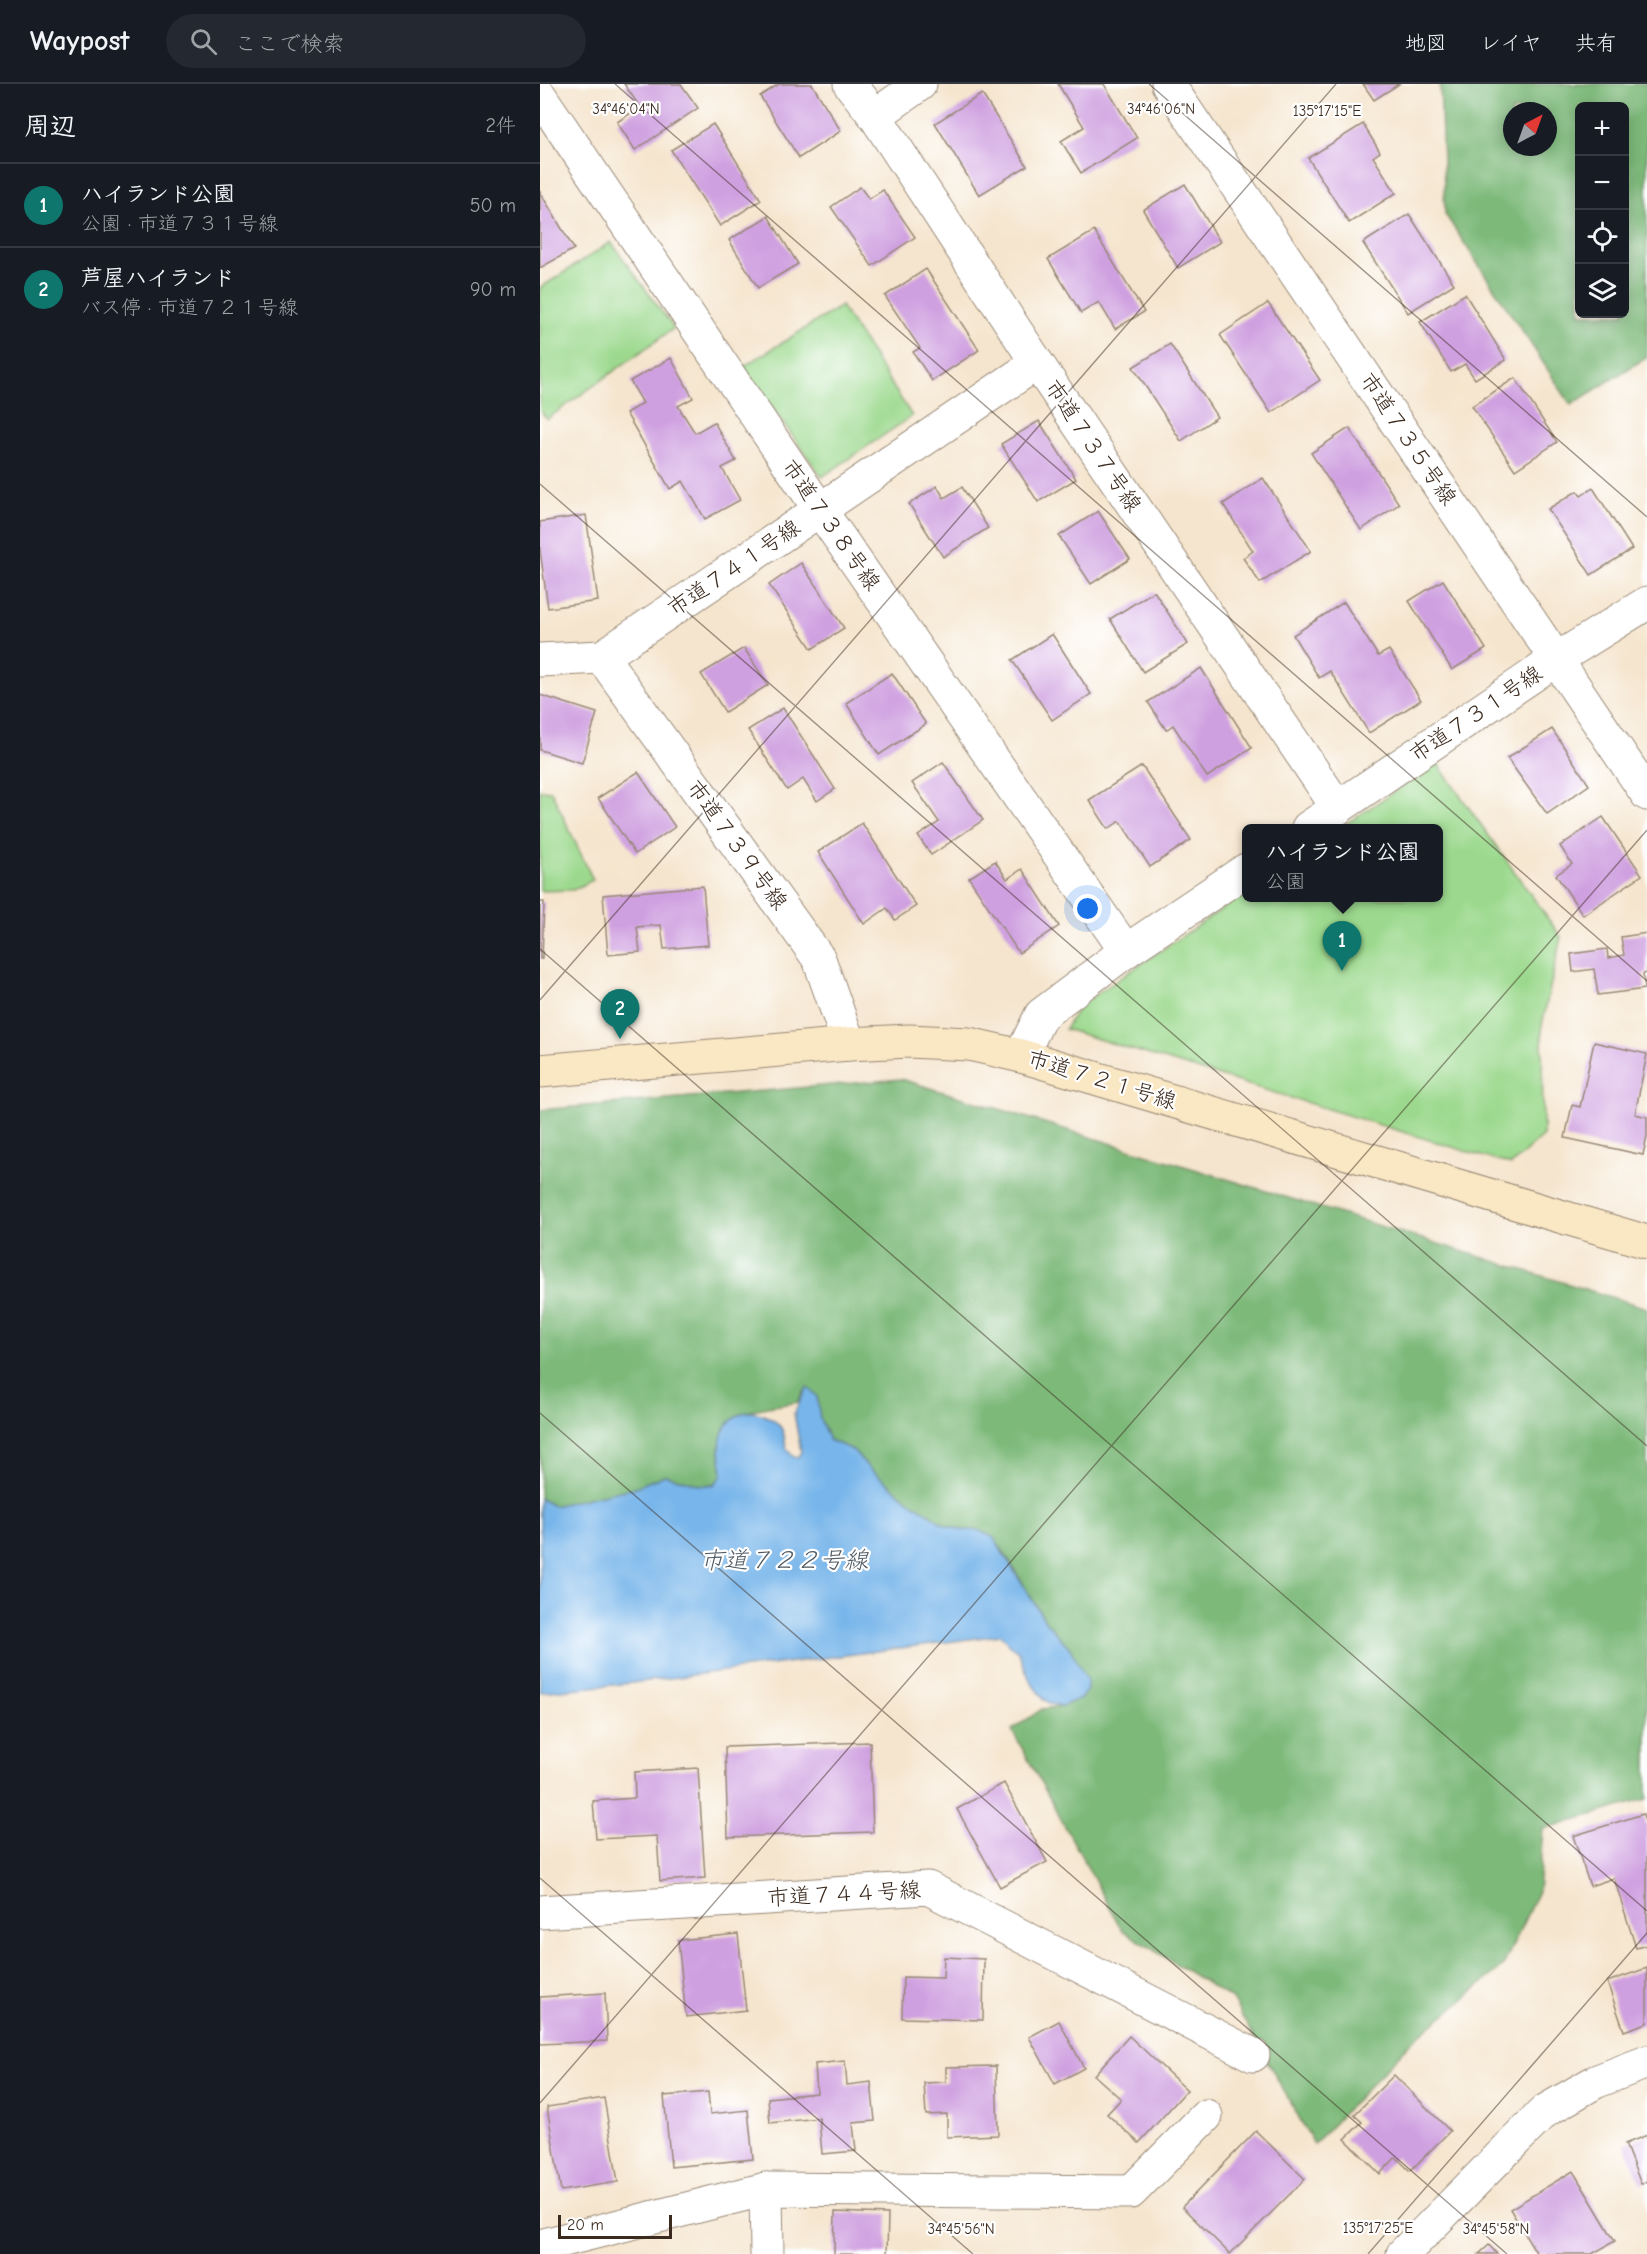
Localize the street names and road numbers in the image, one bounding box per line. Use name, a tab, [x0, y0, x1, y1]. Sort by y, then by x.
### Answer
street label: 市道７３５号線	[1354, 368, 1462, 510]
street label: 市道７３７号線	[1039, 375, 1147, 517]
street label: 市道７３８号線	[776, 454, 886, 596]
street label: 市道７４１号線	[663, 514, 805, 622]
street label: 市道７３１号線	[1405, 660, 1547, 768]
street label: 市道７３９号線	[681, 775, 793, 915]
street label: 市道７２１号線	[1025, 1045, 1179, 1115]
street label: 市道７４４号線	[766, 1877, 922, 1911]

